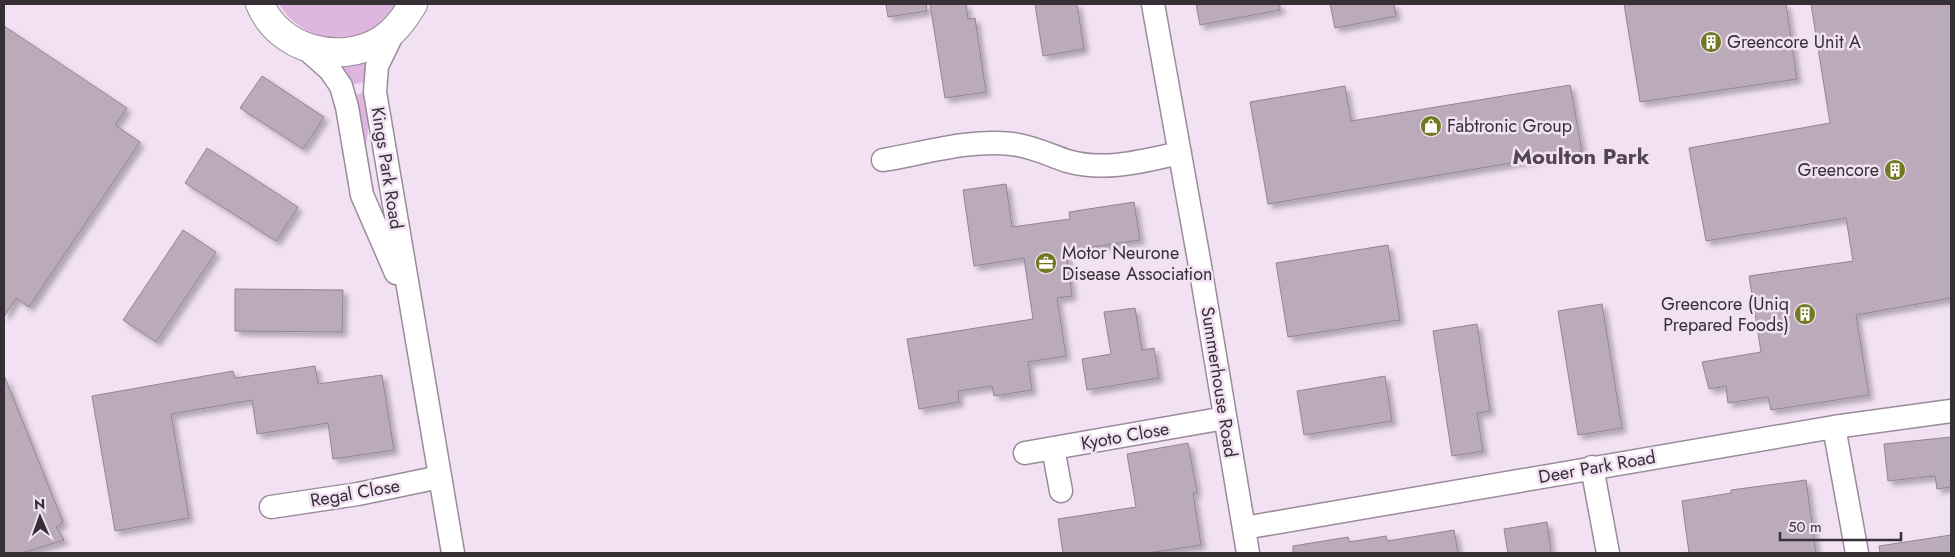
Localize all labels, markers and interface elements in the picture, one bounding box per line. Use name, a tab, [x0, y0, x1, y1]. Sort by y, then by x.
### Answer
place label: Greencore Unit A	[1727, 29, 1861, 55]
building icon: Greencore Unit A	[1699, 30, 1723, 54]
street label: Kings Park Road	[364, 105, 410, 231]
place label: Fabtronic Group	[1447, 113, 1572, 139]
shop icon: Fabtronic Group	[1419, 114, 1443, 138]
district label: Moulton Park	[1512, 140, 1650, 172]
place label: Greencore	[1798, 157, 1879, 183]
building icon: Greencore	[1883, 158, 1907, 182]
place label: Motor Neurone Disease Association	[1062, 240, 1212, 287]
office icon: Motor Neurone Disease Association	[1034, 251, 1058, 275]
place label: Greencore (Uniq Prepared Foods)	[1661, 291, 1789, 338]
building icon: Greencore (Uniq Prepared Foods)	[1793, 302, 1817, 326]
street label: Summerhouse Road	[1194, 305, 1244, 459]
street label: Kyoto Close	[1079, 415, 1171, 457]
street label: Deer Park Road	[1536, 444, 1658, 490]
street label: Regal Close	[308, 472, 402, 514]
north arrow	[15, 492, 65, 542]
text: N	[34, 494, 45, 514]
scale bar	[1780, 510, 1901, 542]
text: 50 m	[1788, 516, 1822, 538]

